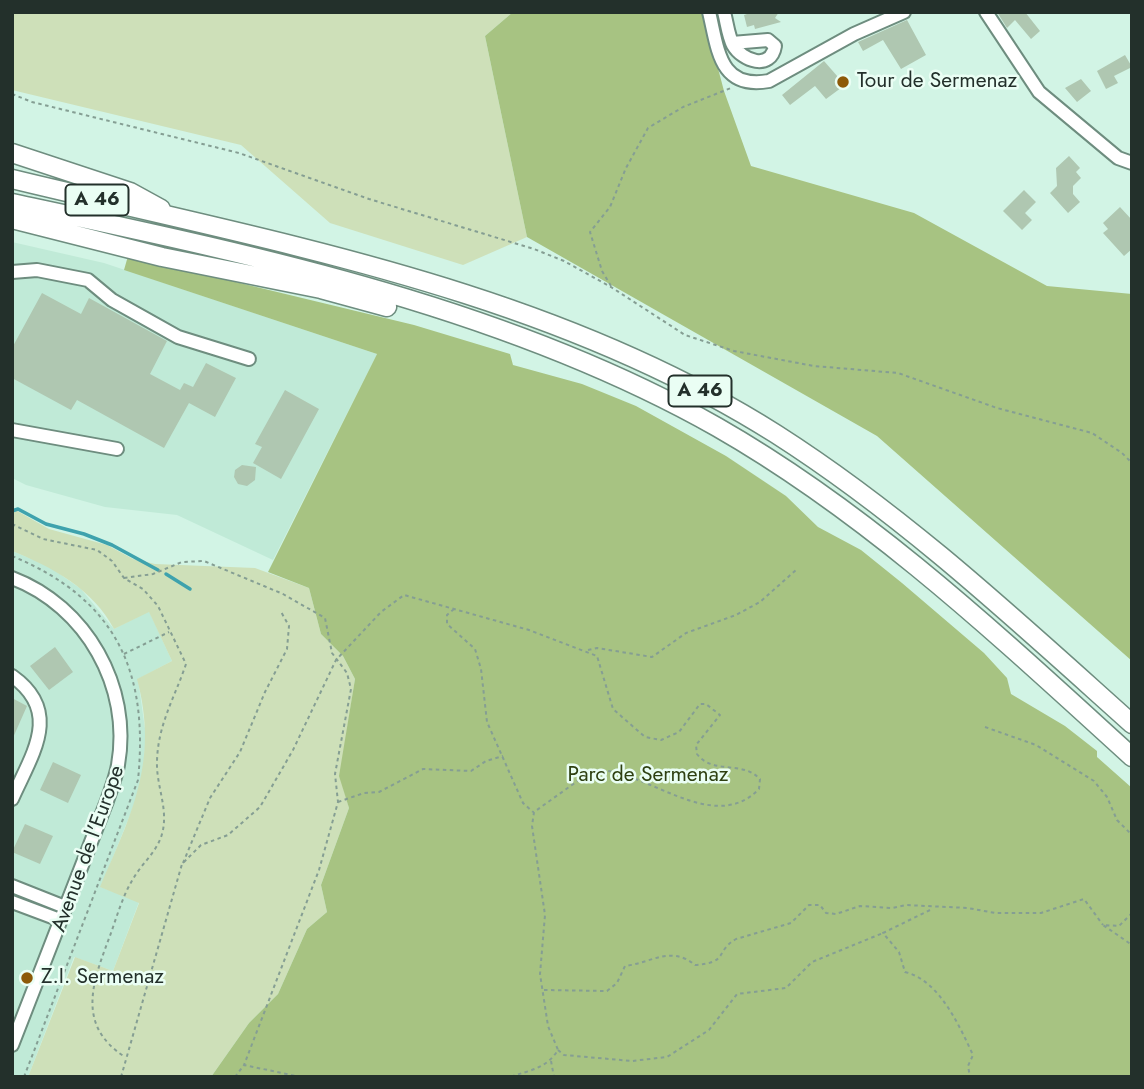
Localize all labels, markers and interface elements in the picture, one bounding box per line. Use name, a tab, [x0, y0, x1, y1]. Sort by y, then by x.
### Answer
place label: Tour de Sermenaz	[857, 69, 1017, 95]
marker: Tour de Sermenaz	[835, 74, 851, 90]
road number: A 46	[66, 184, 128, 216]
road number: A 46	[668, 376, 732, 406]
street label: Avenue de l'Europe	[47, 762, 131, 936]
park label: Parc de Sermenaz	[568, 763, 728, 789]
place label: Z.I. Sermenaz	[41, 965, 164, 991]
marker: Z.I. Sermenaz	[19, 970, 35, 986]

